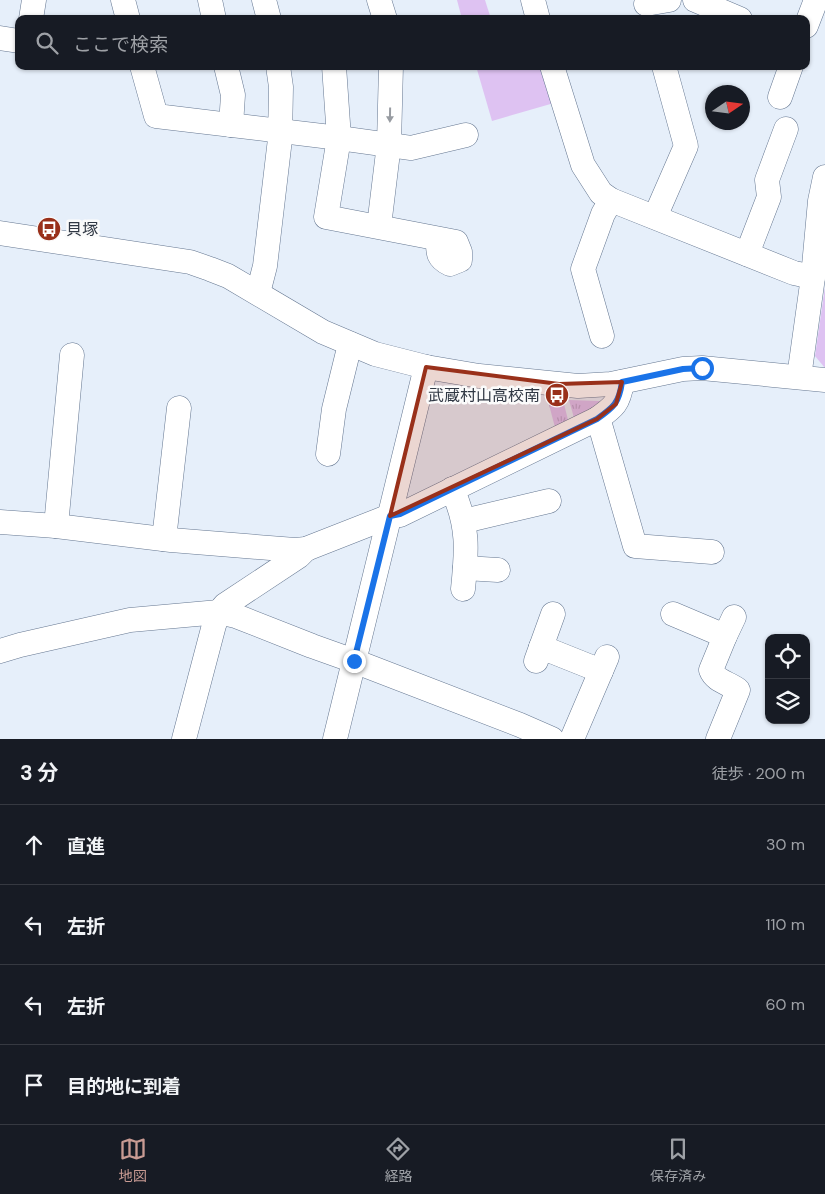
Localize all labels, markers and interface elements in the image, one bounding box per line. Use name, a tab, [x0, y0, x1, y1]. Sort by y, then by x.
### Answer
search box	[15, 15, 810, 70]
icon: search	[33, 29, 61, 57]
text: ここで検索	[73, 32, 168, 57]
north arrow	[705, 85, 750, 130]
one-way arrow	[385, 107, 393, 123]
bus stop icon: 貝塚	[36, 216, 62, 242]
place label: 貝塚	[66, 219, 98, 240]
route start	[691, 357, 714, 380]
bus stop icon: 武蔵村山高校南	[544, 382, 570, 408]
place label: 武蔵村山高校南	[428, 385, 540, 406]
map controls	[765, 634, 810, 724]
button: locate	[765, 634, 810, 679]
route end	[343, 650, 366, 673]
button: layers	[765, 679, 810, 724]
text: 3 分	[20, 759, 59, 787]
text: 徒歩 · 200 m	[712, 763, 805, 784]
icon: ahead	[20, 831, 48, 859]
text: 直進	[67, 834, 105, 859]
text: 30 m	[766, 834, 805, 855]
icon: left	[20, 911, 48, 939]
text: 左折	[67, 914, 105, 939]
text: 110 m	[766, 914, 805, 935]
icon: left	[20, 991, 48, 1019]
text: 左折	[67, 994, 105, 1019]
text: 60 m	[765, 994, 805, 1015]
icon: arrive	[20, 1071, 48, 1099]
text: 目的地に到着	[67, 1074, 181, 1099]
tab: 地図	[119, 1135, 147, 1185]
tab: 経路	[384, 1135, 412, 1185]
tab: 保存済み	[650, 1135, 706, 1185]

